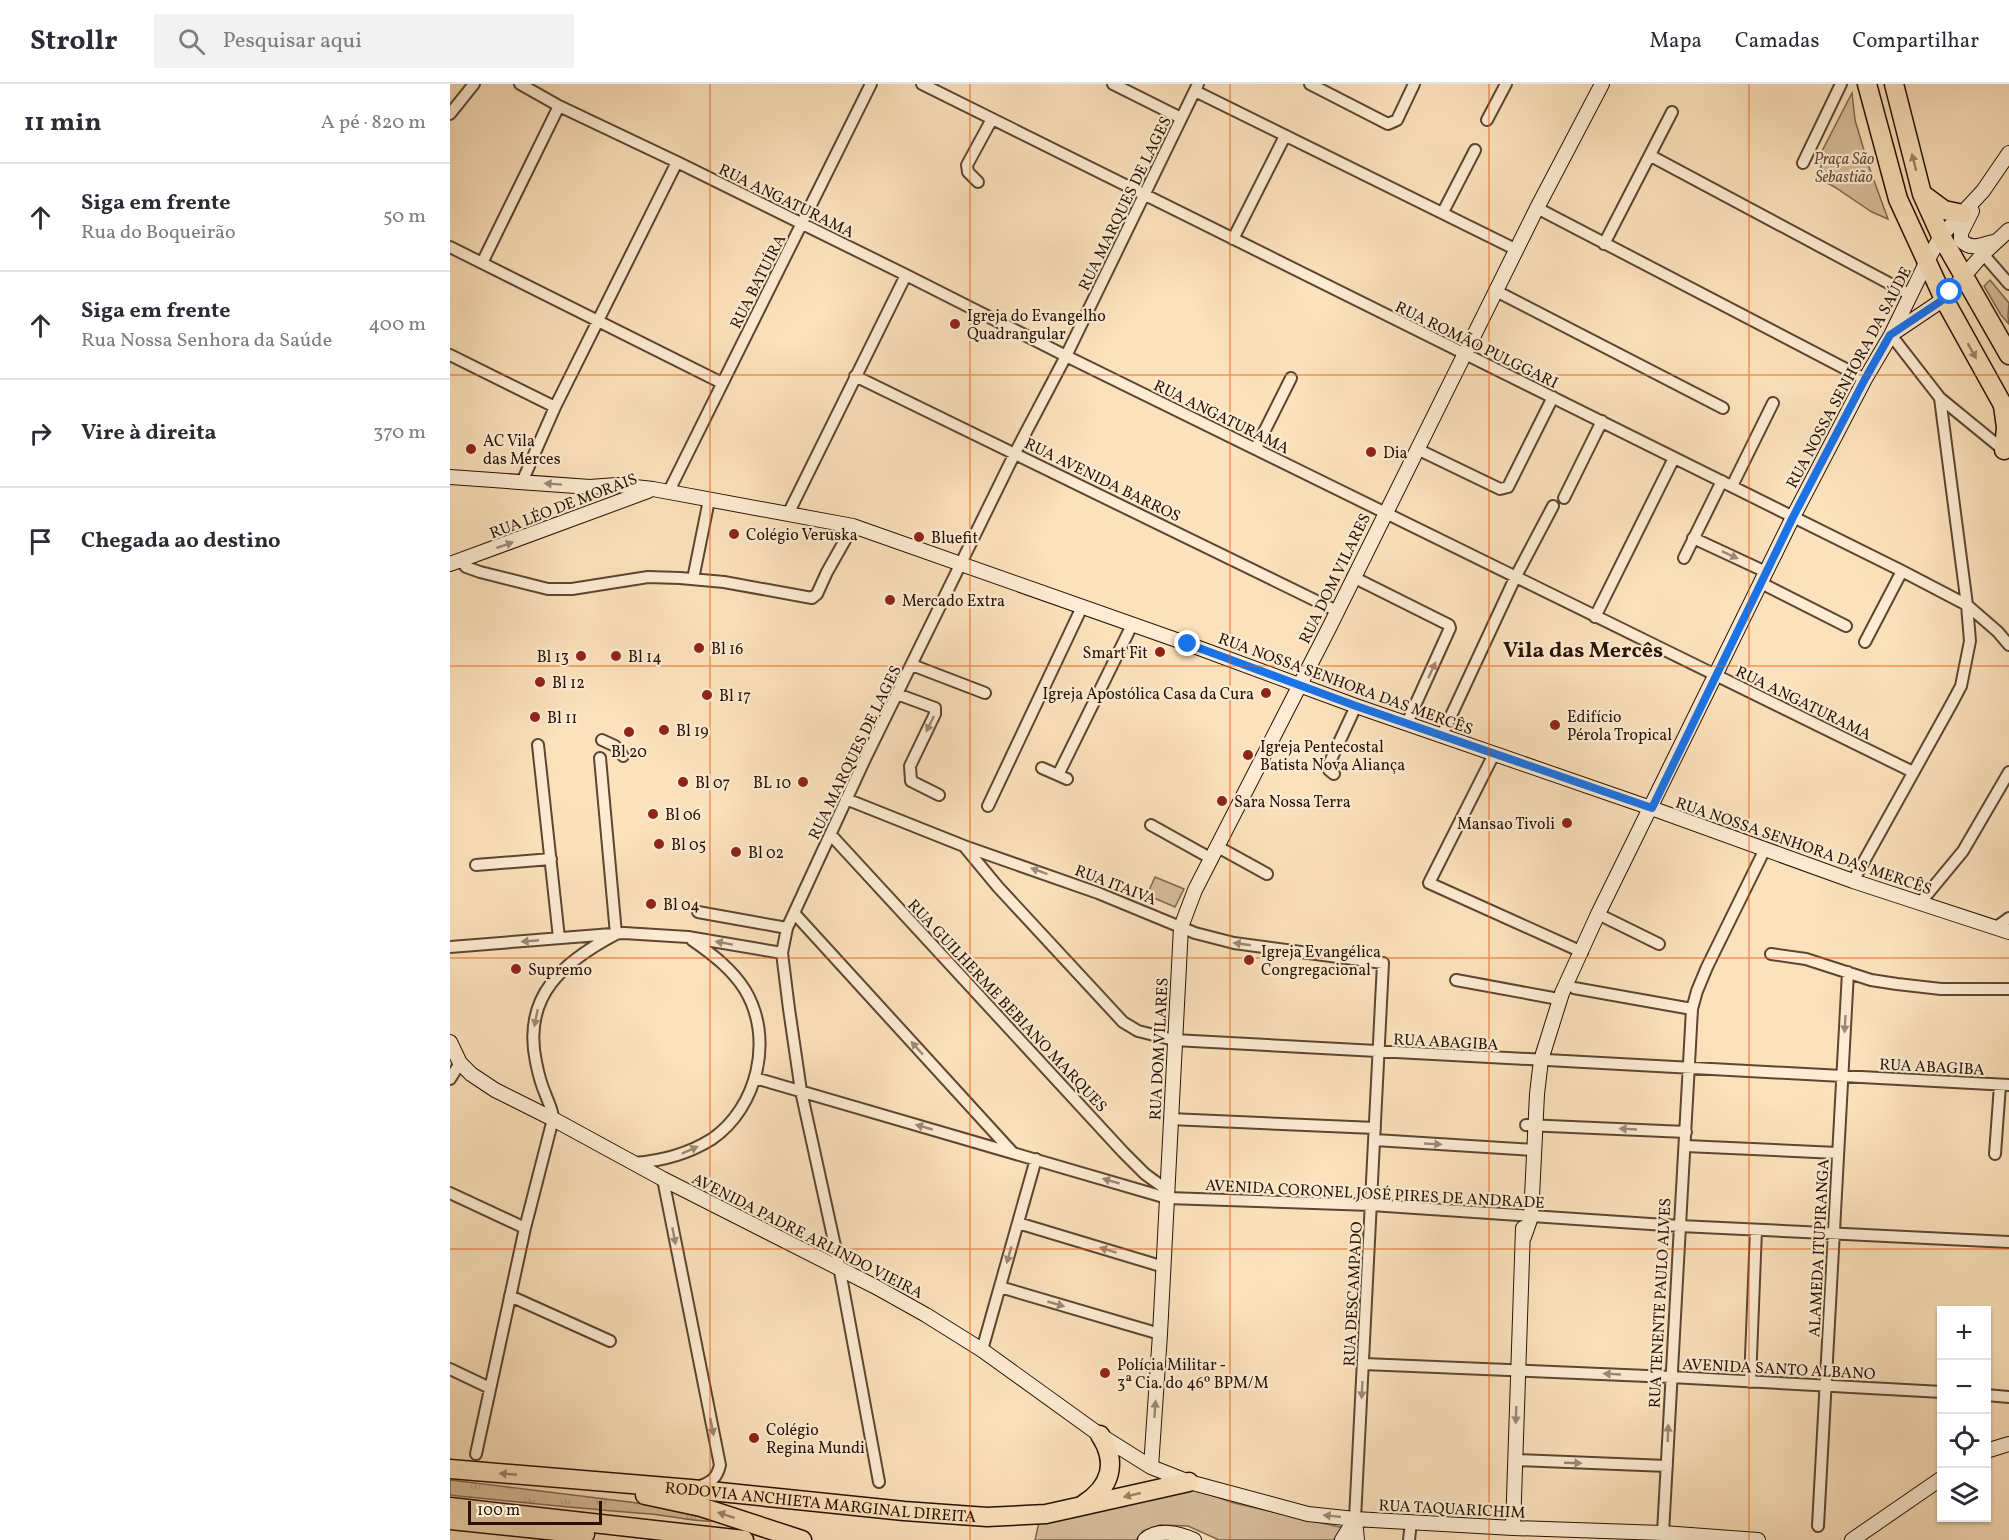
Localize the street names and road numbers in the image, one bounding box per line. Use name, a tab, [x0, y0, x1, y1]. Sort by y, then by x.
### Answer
street label: RUA MARQUES DE LAGES	[1074, 113, 1178, 295]
street label: RUA ANGATURAMA	[715, 159, 858, 244]
street label: RUA BATUÍRA	[726, 231, 792, 333]
street label: RUA NOSSA SENHORA DA SAÚDE	[1782, 263, 1918, 493]
street label: RUA ROMÃO PULGGARI	[1391, 297, 1561, 395]
street label: RUA ANGATURAMA	[1150, 375, 1293, 460]
street label: RUA AVENIDA BARROS	[1020, 433, 1184, 528]
street label: RUA LÉO DE MORAIS	[487, 468, 641, 545]
street label: RUA DOM VILARES	[1295, 510, 1377, 648]
street label: RUA NOSSA SENHORA DAS MERCÊS	[1215, 627, 1476, 741]
street label: RUA ANGATURAMA	[1732, 661, 1875, 746]
street label: RUA MARQUES DE LAGES	[804, 662, 908, 844]
street label: RUA NOSSA SENHORA DAS MERCÊS	[1672, 792, 1935, 901]
street label: RUA ITAIVA	[1071, 860, 1159, 912]
street label: RUA GUILHERME BEBIANO MARQUES	[902, 895, 1112, 1118]
street label: RUA DOM VILARES	[1145, 977, 1175, 1121]
street label: RUA ABAGIBA	[1393, 1029, 1499, 1057]
street label: RUA ABAGIBA	[1879, 1054, 1985, 1082]
street label: ALAMEDA ITUPIRANGA	[1804, 1158, 1836, 1338]
street label: AVENIDA PADRE ARLINDO VIEIRA	[688, 1169, 927, 1305]
street label: AVENIDA CORONEL JOSÉ PIRES DE ANDRADE	[1205, 1175, 1545, 1215]
street label: RUA TENENTE PAULO ALVES	[1644, 1197, 1677, 1409]
street label: RUA DESCAMPADO	[1339, 1221, 1369, 1367]
street label: AVENIDA SANTO ALBANO	[1682, 1354, 1876, 1386]
street label: RODOVIA ANCHIETA MARGINAL DIREITA	[664, 1478, 977, 1529]
street label: RUA TAQUARICHIM	[1378, 1495, 1526, 1525]

